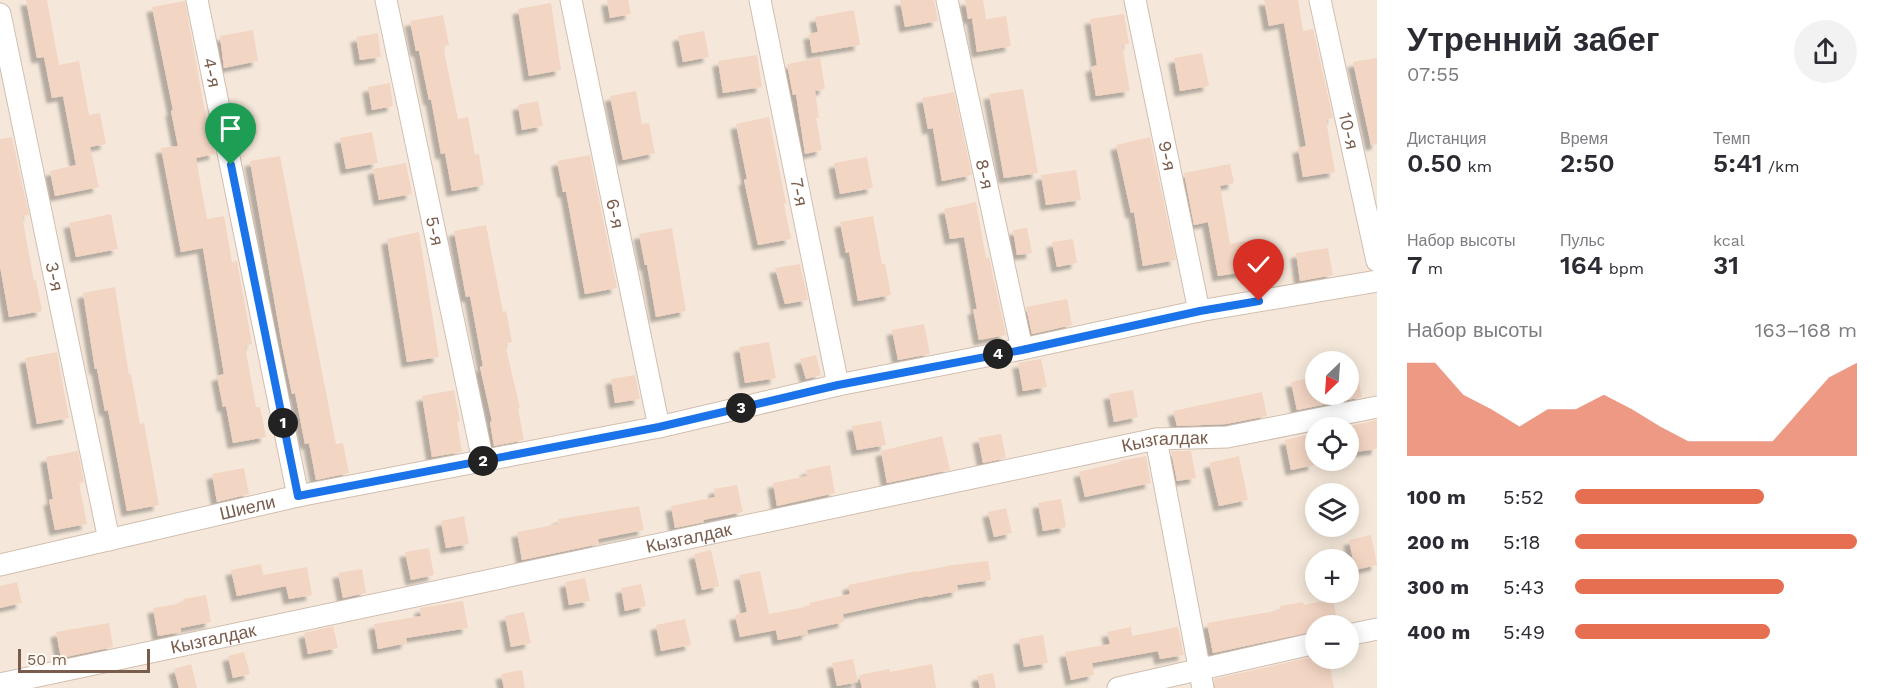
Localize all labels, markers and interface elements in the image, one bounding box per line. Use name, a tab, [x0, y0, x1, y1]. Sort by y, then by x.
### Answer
text: Утренний забег	[1407, 20, 1660, 59]
button: share	[1794, 20, 1857, 83]
street label: 4-я	[199, 56, 226, 89]
text: 07:55	[1407, 62, 1459, 86]
pin	[205, 103, 256, 165]
street label: 10-я	[1335, 110, 1363, 151]
icon: arrive	[214, 112, 247, 145]
text: Дистанция	[1407, 129, 1486, 148]
text: Время	[1560, 129, 1608, 148]
text: Темп	[1713, 129, 1750, 148]
street label: 9-я	[1154, 139, 1181, 172]
text: 0.50	[1407, 148, 1462, 178]
text: 2:50	[1560, 148, 1615, 178]
text: 5:41	[1713, 148, 1763, 178]
street label: 8-я	[971, 157, 998, 191]
text: km	[1462, 157, 1492, 176]
text: /km	[1763, 157, 1799, 176]
street label: 7-я	[786, 176, 812, 208]
street label: 6-я	[602, 197, 629, 230]
street label: 5-я	[422, 214, 448, 247]
text: Набор высоты	[1407, 231, 1515, 250]
text: Пульс	[1560, 231, 1605, 250]
text: kcal	[1713, 231, 1745, 250]
pin	[1233, 239, 1284, 301]
icon: check	[1242, 248, 1275, 281]
text: 7	[1407, 250, 1422, 280]
text: 164	[1560, 250, 1603, 280]
text: 31	[1713, 250, 1739, 280]
text: m	[1422, 259, 1443, 278]
text: bpm	[1603, 259, 1644, 278]
street label: 3-я	[42, 260, 68, 293]
text: Набор высоты	[1407, 318, 1543, 342]
text: 163–168 m	[1755, 318, 1857, 342]
pin: 4	[983, 339, 1013, 369]
text: 4	[993, 344, 1003, 363]
north arrow	[1305, 351, 1359, 405]
map controls	[1305, 351, 1359, 669]
pin: 3	[726, 393, 756, 423]
text: 3	[736, 398, 746, 417]
pin: 1	[268, 408, 298, 438]
text: 1	[280, 413, 286, 432]
button: locate	[1305, 417, 1359, 471]
street label: Кызгалдак	[1119, 427, 1208, 456]
pin: 2	[468, 446, 498, 476]
text: 2	[478, 451, 488, 470]
button: layers	[1305, 483, 1359, 537]
text: 100 m	[1407, 485, 1466, 509]
text: 5:52	[1503, 485, 1544, 509]
street label: Шиели	[217, 491, 277, 524]
street label: Кызгалдак	[644, 518, 733, 557]
text: 200 m	[1407, 530, 1469, 554]
text: 5:18	[1503, 530, 1541, 554]
button: +	[1305, 549, 1359, 603]
text: 300 m	[1407, 575, 1469, 599]
text: 5:43	[1503, 575, 1544, 599]
button: −	[1305, 615, 1359, 669]
street label: Кызгалдак	[169, 619, 258, 658]
text: 400 m	[1407, 620, 1470, 644]
text: 5:49	[1503, 620, 1545, 644]
scale bar	[18, 646, 150, 674]
text: 50 m	[27, 650, 67, 669]

